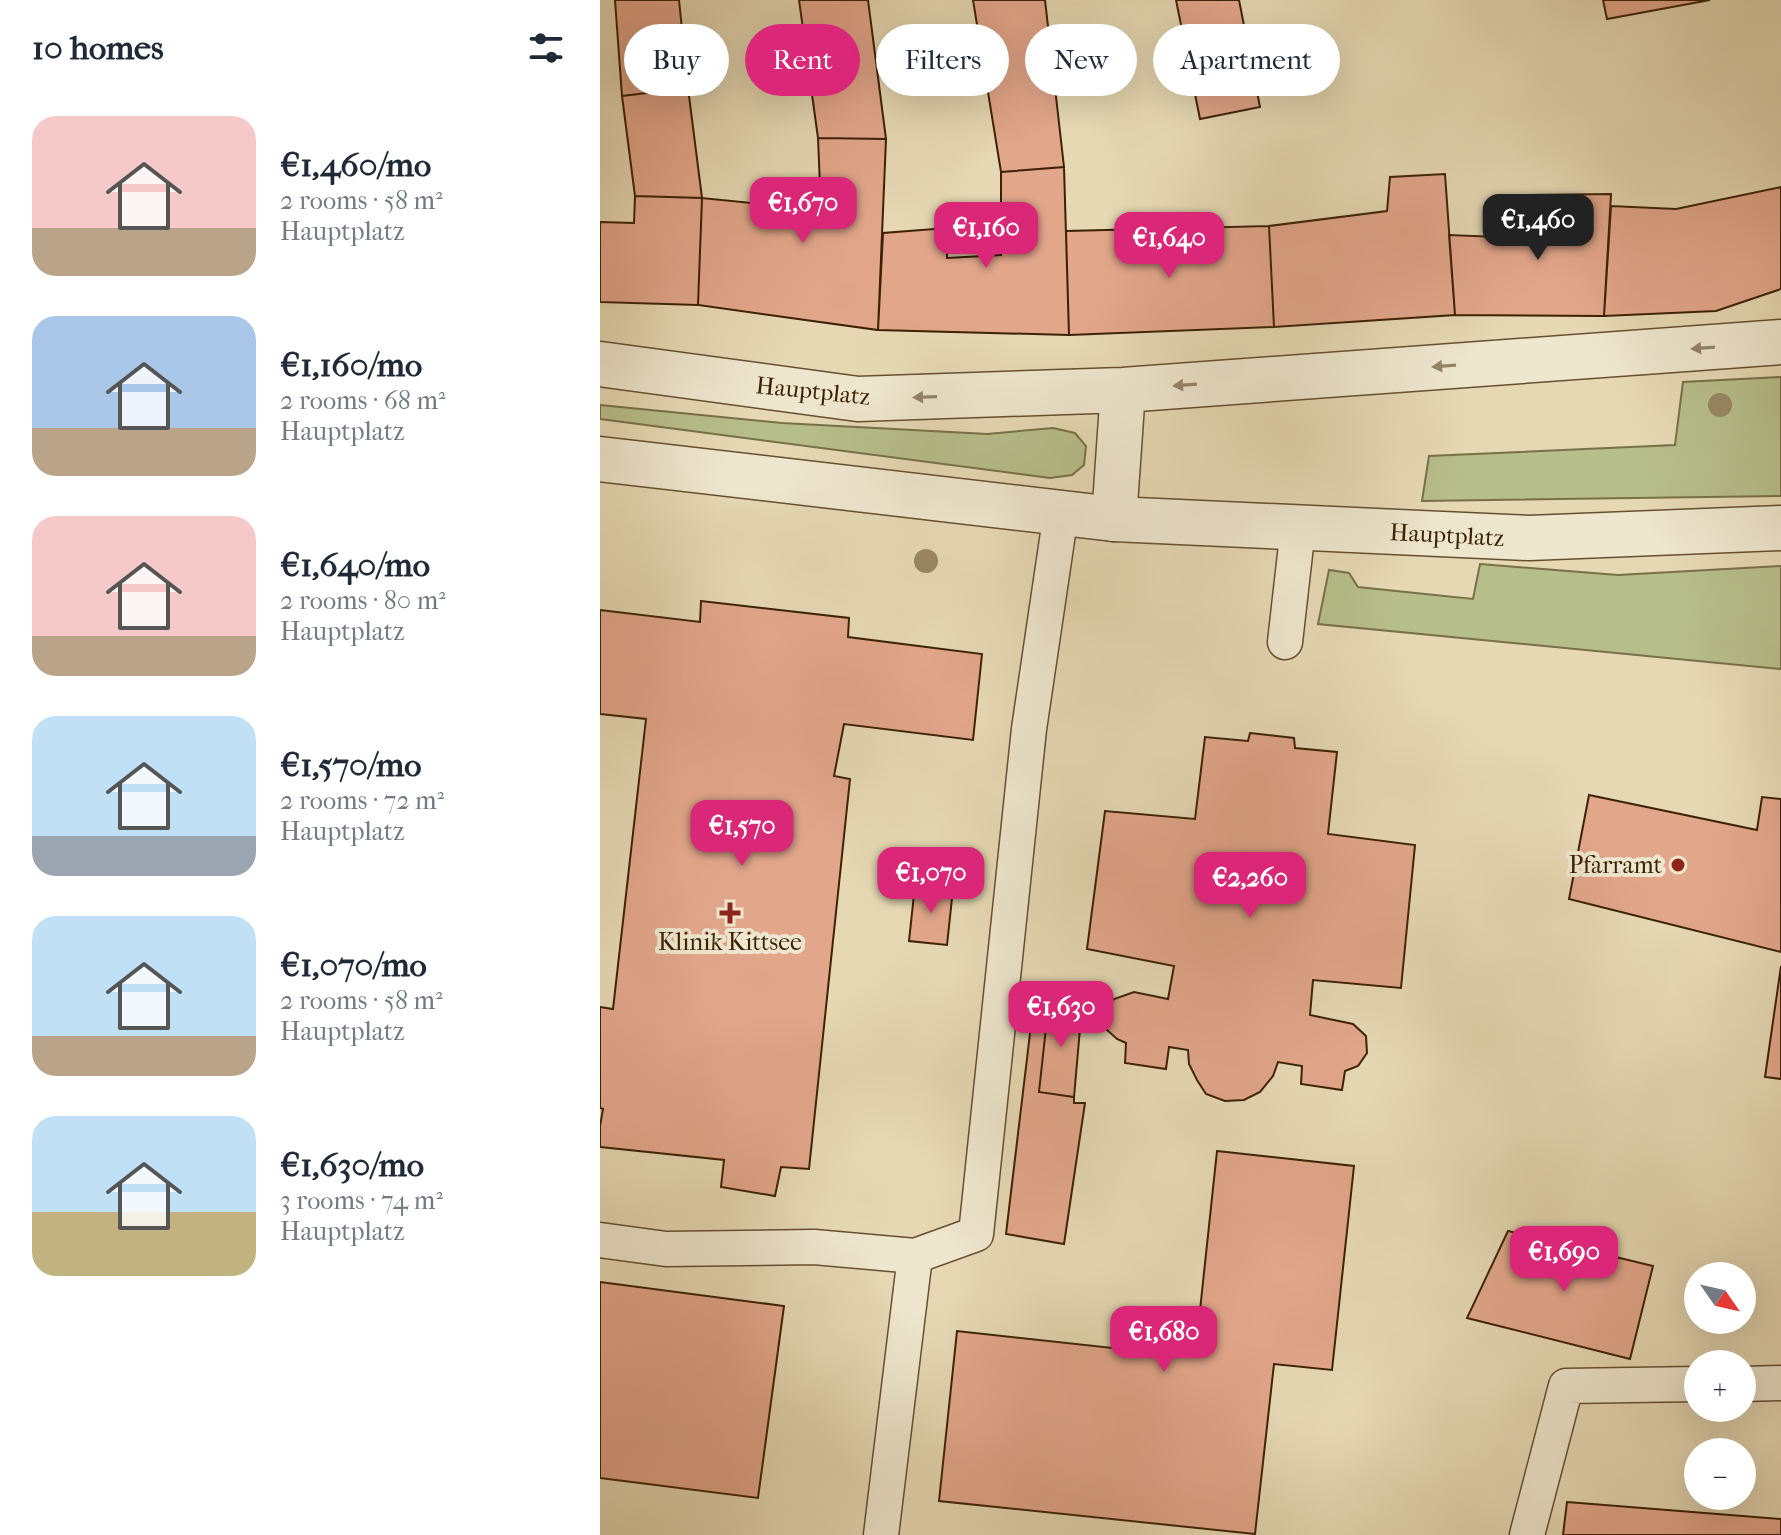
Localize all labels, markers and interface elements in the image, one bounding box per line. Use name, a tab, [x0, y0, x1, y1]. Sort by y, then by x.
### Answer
chip: Buy	[624, 24, 729, 96]
chip: Rent	[745, 24, 860, 96]
chip: Filters	[876, 24, 1009, 96]
chip: New	[1025, 24, 1137, 96]
chip: Apartment	[1153, 24, 1340, 96]
icon: filters	[524, 26, 568, 70]
text: 10 homes	[32, 28, 163, 68]
text: €1,460/mo	[280, 145, 431, 185]
icon: home	[96, 148, 192, 244]
pin: €1,670	[738, 177, 868, 245]
text: 2 rooms · 58 m²	[280, 185, 443, 216]
text: €1,670	[768, 187, 838, 218]
pin: €1,460	[1473, 194, 1603, 262]
pin: €1,160	[921, 202, 1051, 270]
text: €1,460	[1501, 204, 1575, 235]
text: €1,160	[952, 212, 1020, 243]
pin: €1,640	[1104, 212, 1234, 280]
text: Hauptplatz	[280, 216, 404, 247]
text: €1,640	[1132, 222, 1206, 253]
one-way arrow	[1690, 341, 1715, 354]
text: €1,160/mo	[280, 345, 422, 385]
icon: home	[96, 348, 192, 444]
one-way arrow	[1431, 360, 1456, 373]
street label: Hauptplatz	[754, 371, 872, 411]
one-way arrow	[1172, 379, 1197, 392]
text: 2 rooms · 68 m²	[280, 385, 445, 416]
one-way arrow	[912, 390, 937, 403]
text: Hauptplatz	[280, 416, 404, 447]
street label: Hauptplatz	[1389, 518, 1505, 552]
text: €1,640/mo	[280, 545, 430, 585]
icon: home	[96, 548, 192, 644]
text: 2 rooms · 80 m²	[280, 585, 446, 616]
text: Hauptplatz	[280, 616, 404, 647]
text: €1,570/mo	[280, 745, 421, 785]
icon: home	[96, 748, 192, 844]
text: 2 rooms · 72 m²	[280, 785, 444, 816]
pin: €1,570	[677, 800, 807, 868]
text: €1,570	[708, 810, 776, 841]
text: Hauptplatz	[280, 816, 404, 847]
pin: €1,070	[866, 847, 996, 915]
place label: Pfarramt	[1569, 851, 1662, 879]
pin: €2,260	[1185, 852, 1315, 920]
marker: Pfarramt	[1669, 856, 1687, 874]
text: €1,070	[895, 857, 967, 888]
text: €2,260	[1212, 862, 1288, 893]
marker: Klinik Kittsee	[719, 902, 741, 924]
place label: Klinik Kittsee	[658, 928, 802, 956]
text: €1,070/mo	[280, 945, 427, 985]
icon: home	[96, 948, 192, 1044]
pin: €1,630	[996, 981, 1126, 1049]
text: 2 rooms · 58 m²	[280, 985, 443, 1016]
text: €1,630	[1026, 991, 1096, 1022]
text: Hauptplatz	[280, 1016, 404, 1047]
text: €1,630/mo	[280, 1145, 424, 1185]
icon: home	[96, 1148, 192, 1244]
text: 3 rooms · 74 m²	[280, 1185, 443, 1216]
text: Hauptplatz	[280, 1216, 404, 1247]
pin: €1,690	[1499, 1226, 1629, 1294]
text: €1,690	[1528, 1236, 1600, 1267]
north arrow	[1684, 1262, 1756, 1334]
map controls	[1684, 1262, 1756, 1510]
pin: €1,680	[1099, 1306, 1229, 1374]
text: €1,680	[1128, 1316, 1200, 1347]
button: +	[1684, 1350, 1756, 1422]
button: −	[1684, 1438, 1756, 1510]

